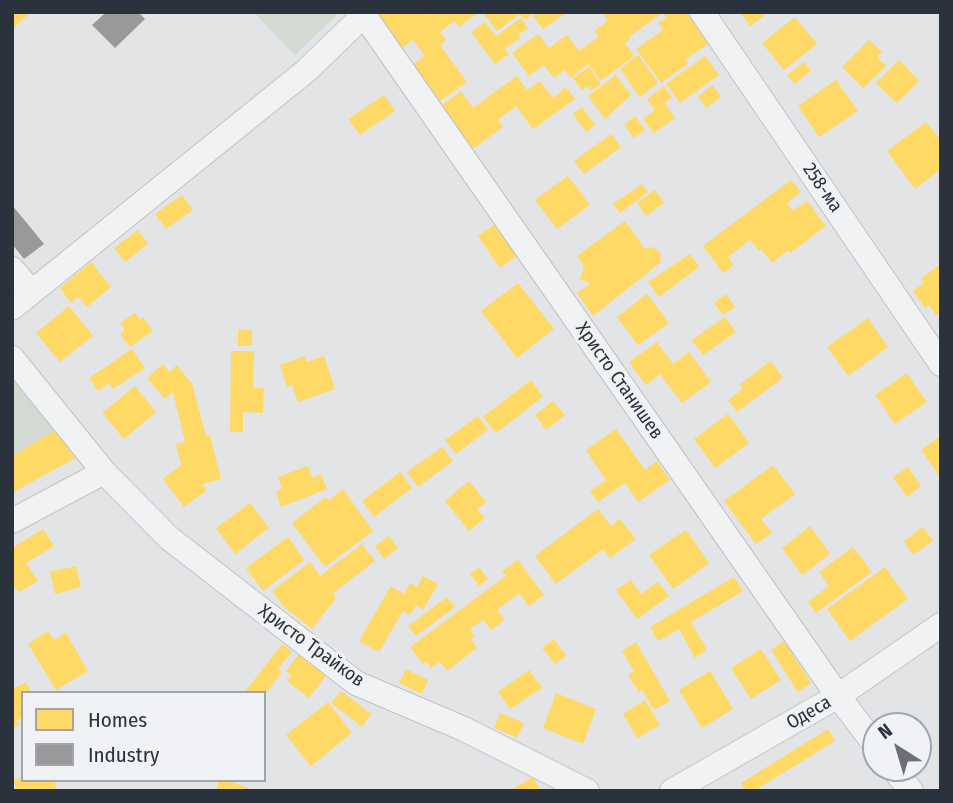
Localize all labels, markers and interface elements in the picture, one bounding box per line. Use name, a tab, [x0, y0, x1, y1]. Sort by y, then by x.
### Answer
street label: 258-ма	[797, 159, 847, 217]
street label: Христо Станишев	[570, 318, 668, 444]
street label: Христо Трайков	[253, 600, 369, 692]
legend	[21, 691, 266, 782]
street label: Одеса	[783, 691, 835, 735]
text: Homes	[88, 707, 147, 733]
north arrow	[862, 712, 932, 782]
text: N	[874, 719, 897, 744]
text: Industry	[88, 742, 159, 768]

